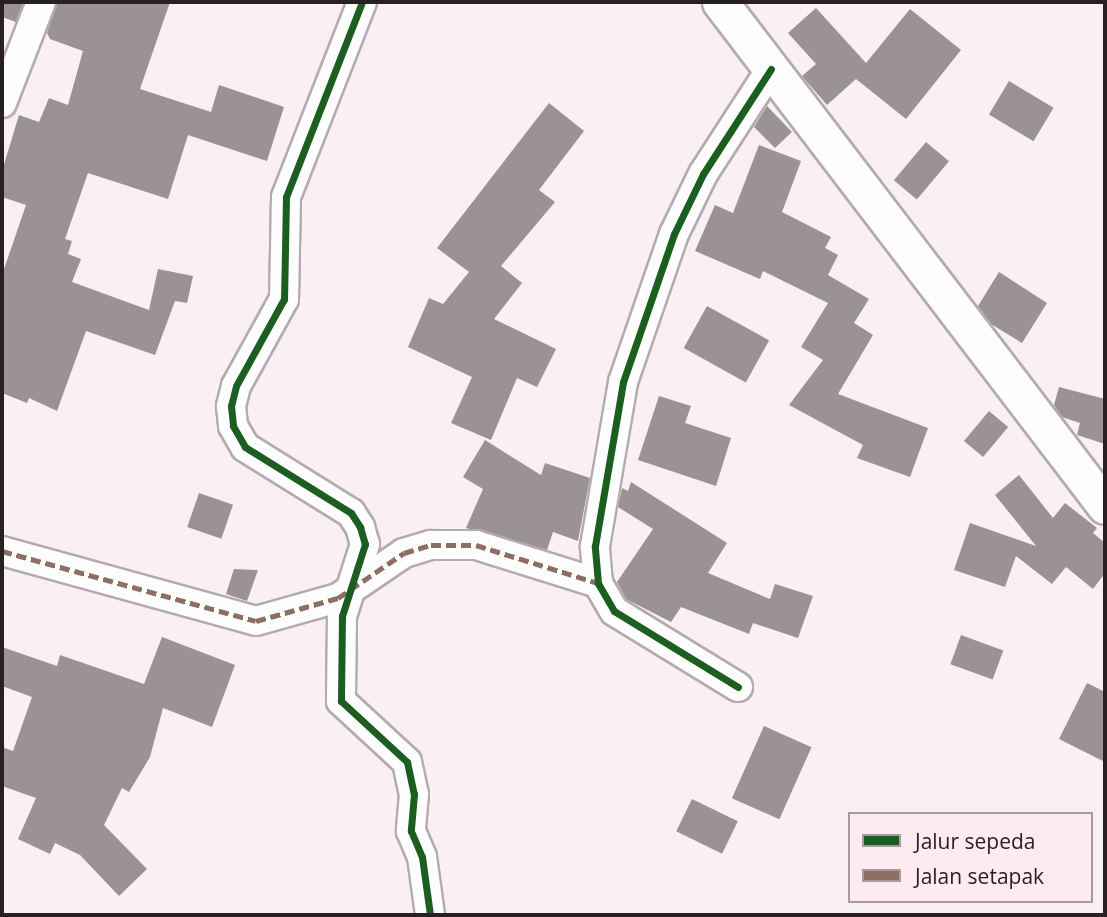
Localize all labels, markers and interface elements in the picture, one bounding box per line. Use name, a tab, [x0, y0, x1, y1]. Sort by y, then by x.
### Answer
legend	[848, 812, 1093, 903]
text: Jalur sepeda	[915, 827, 1035, 855]
text: Jalan setapak	[915, 862, 1044, 890]

